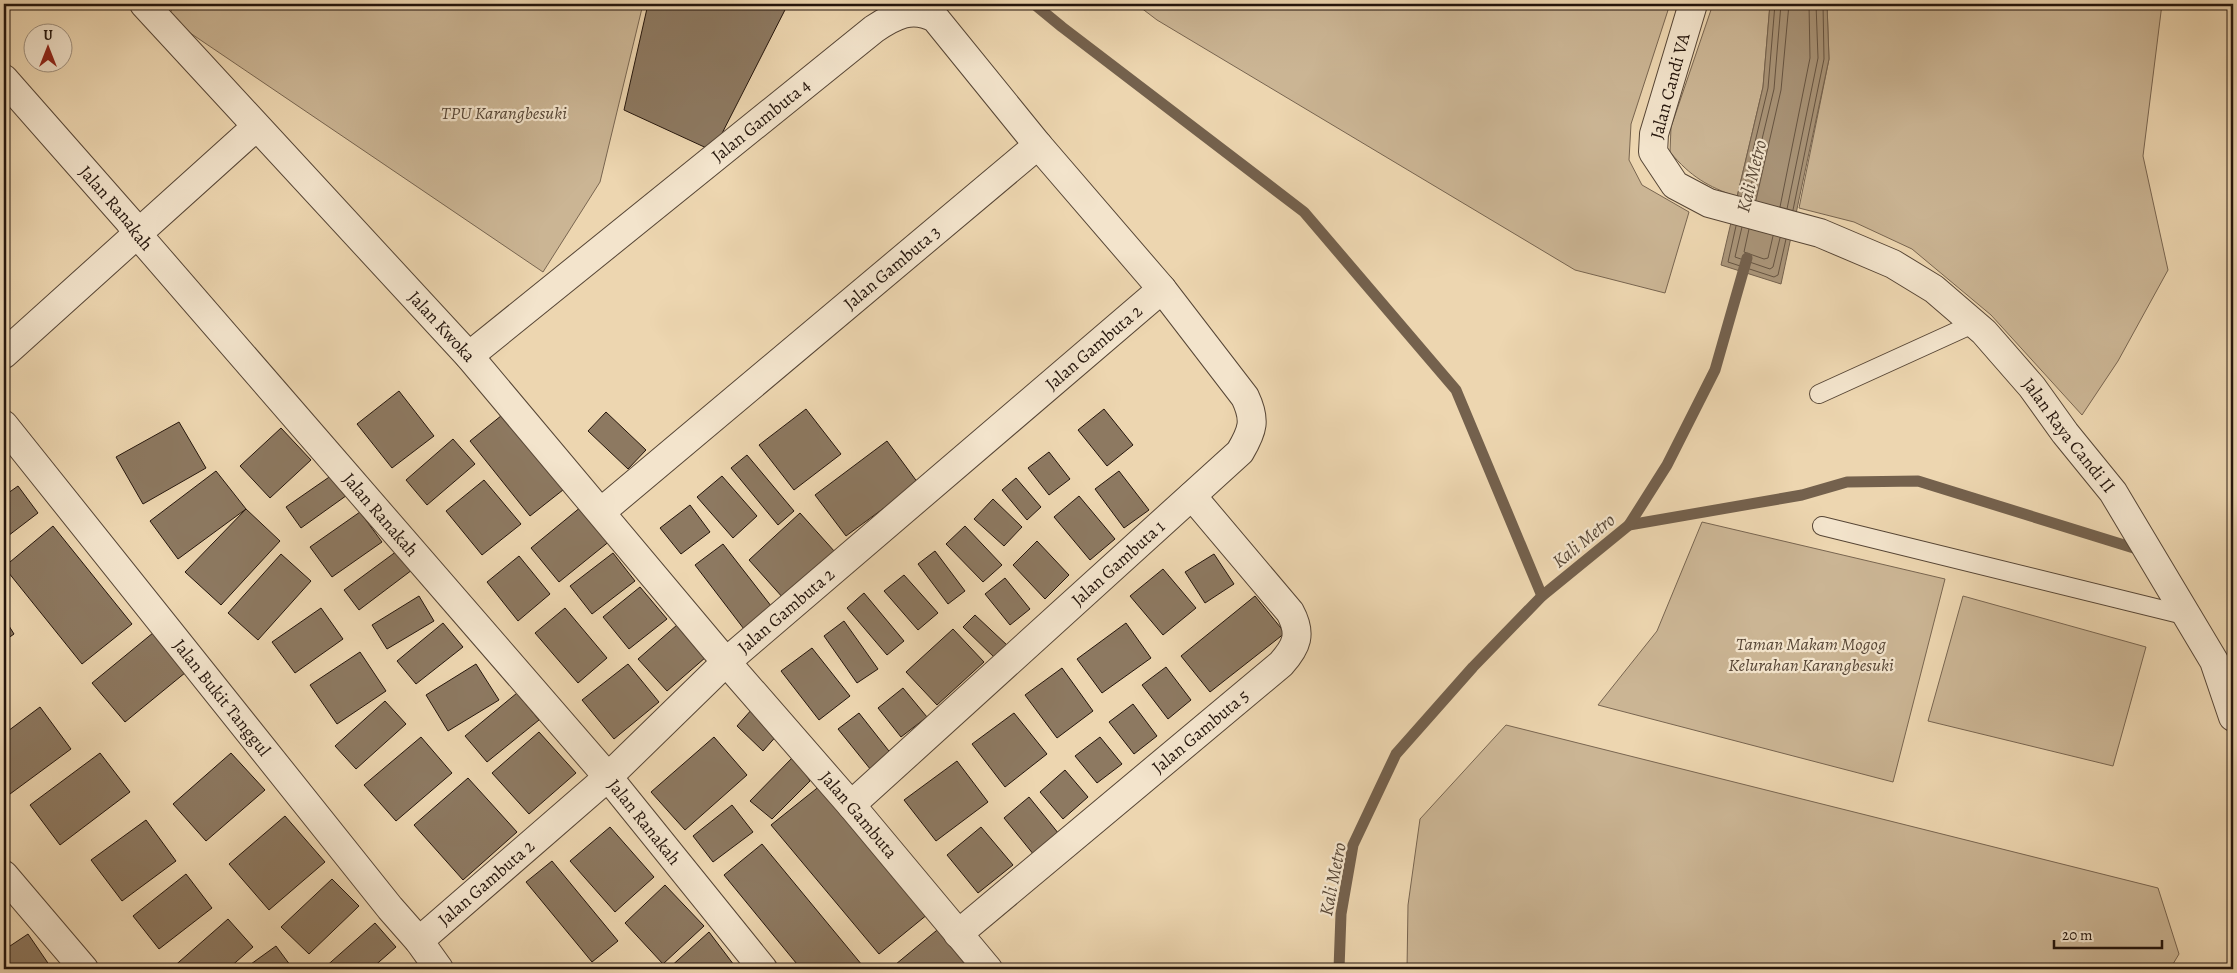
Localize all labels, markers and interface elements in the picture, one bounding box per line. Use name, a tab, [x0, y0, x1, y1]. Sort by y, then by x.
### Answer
north arrow	[22, 22, 72, 72]
text: U	[43, 26, 53, 45]
street label: Jalan Candi VA	[1644, 30, 1696, 142]
street label: Jalan Gambuta 4	[706, 73, 815, 168]
park label: TPU Karangbesuki	[441, 101, 567, 125]
water label: Kali Metro	[1730, 137, 1774, 215]
street label: Jalan Ranakah	[74, 160, 159, 256]
street label: Jalan Gambuta 3	[839, 220, 945, 315]
street label: Jalan Kwoka	[403, 286, 481, 368]
street label: Jalan Gambuta 2	[1040, 299, 1148, 396]
street label: Jalan Raya Candi II	[2017, 372, 2121, 498]
street label: Jalan Ranakah	[337, 468, 424, 562]
water label: Kali Metro	[1547, 507, 1621, 574]
street label: Jalan Gambuta 1	[1066, 515, 1170, 611]
street label: Jalan Gambuta 2	[732, 562, 840, 659]
park label: Taman Makam Mogog Kelurahan Karangbesuki	[1728, 632, 1894, 677]
street label: Jalan Bukit Tanggul	[168, 634, 276, 762]
street label: Jalan Gambuta 5	[1147, 684, 1254, 779]
street label: Jalan Gambuta	[814, 766, 903, 864]
street label: Jalan Ranakah	[602, 774, 686, 870]
street label: Jalan Gambuta 2	[433, 834, 540, 931]
water label: Kali Metro	[1313, 840, 1353, 918]
scale bar	[2054, 918, 2162, 950]
text: 20 m	[2062, 925, 2093, 945]

